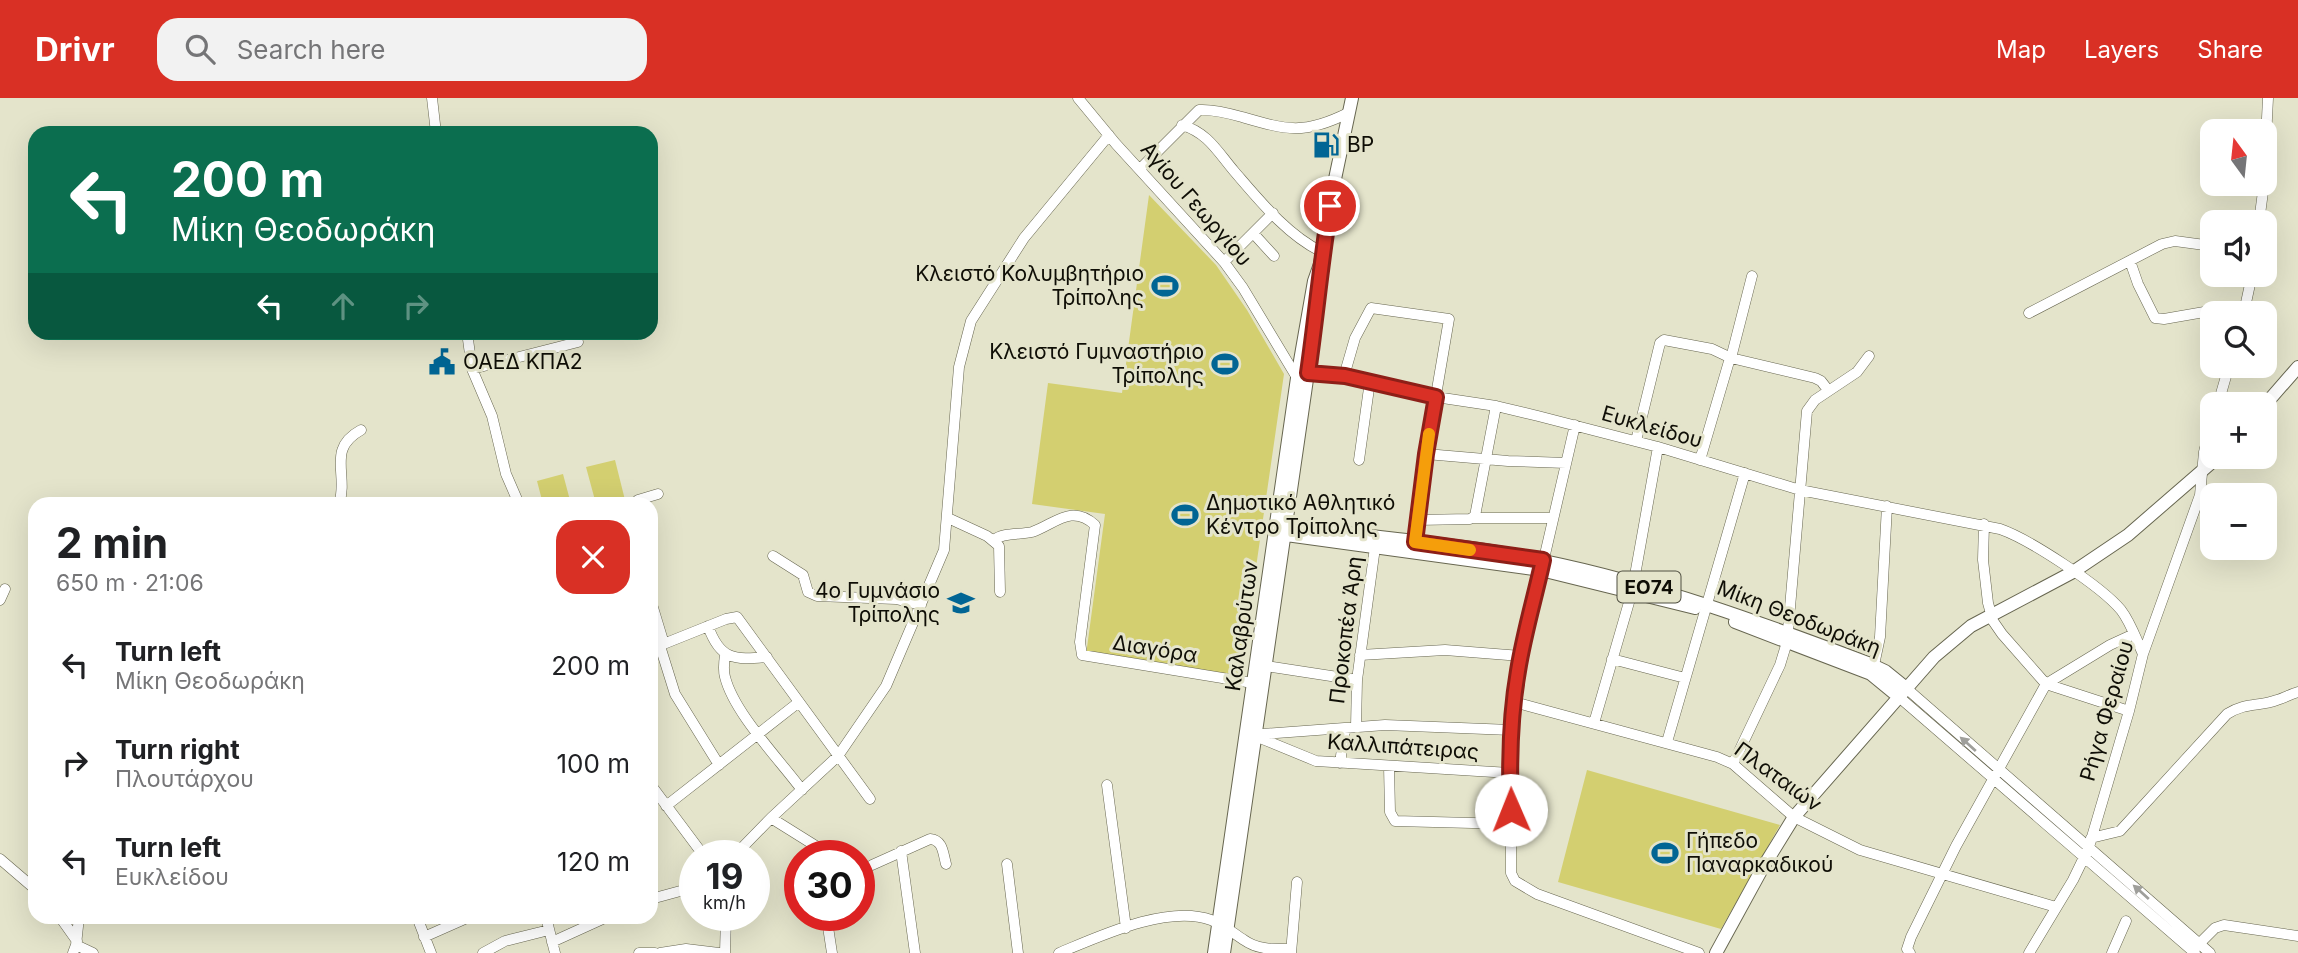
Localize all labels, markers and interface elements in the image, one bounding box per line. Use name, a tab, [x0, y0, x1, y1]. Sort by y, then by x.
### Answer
search box	[157, 18, 647, 81]
text: Drivr	[35, 29, 115, 69]
icon: search	[181, 30, 219, 68]
text: Search here	[237, 34, 385, 65]
text: Map	[1996, 35, 2046, 64]
text: Layers	[2084, 35, 2159, 64]
text: Share	[2197, 35, 2263, 64]
north arrow	[2200, 119, 2277, 196]
map controls	[2200, 119, 2277, 560]
fuel station icon: BP	[1311, 130, 1341, 160]
place label: BP	[1347, 132, 1374, 157]
street label: Αγίου Γεωργίου	[1136, 137, 1257, 271]
text: 200 m	[171, 150, 324, 209]
icon: left	[56, 154, 147, 245]
pin	[1300, 176, 1360, 236]
icon: arrive	[1311, 187, 1349, 225]
text: Μίκη Θεοδωράκη	[171, 210, 435, 249]
button: sound	[2200, 210, 2277, 287]
place label: Κλειστό Κολυμβητήριο Τρίπολης	[915, 261, 1144, 310]
sports icon: Κλειστό Κολυμβητήριο Τρίπολης	[1150, 271, 1180, 301]
icon: left	[251, 287, 289, 325]
icon: ahead	[324, 287, 362, 325]
icon: right	[397, 287, 435, 325]
button: search	[2200, 301, 2277, 378]
place label: Κλειστό Γυμναστήριο Τρίπολης	[989, 339, 1204, 388]
public building icon: ΟΑΕΔ ΚΠΑ2	[427, 347, 457, 377]
place label: ΟΑΕΔ ΚΠΑ2	[463, 349, 583, 374]
sports icon: Κλειστό Γυμναστήριο Τρίπολης	[1210, 349, 1240, 379]
button: +	[2200, 392, 2277, 469]
street label: Ευκλείδου	[1599, 400, 1706, 453]
button: −	[2200, 483, 2277, 560]
place label: Δημοτικό Αθλητικό Κέντρο Τρίπολης	[1206, 490, 1395, 539]
sports icon: Δημοτικό Αθλητικό Κέντρο Τρίπολης	[1170, 500, 1200, 530]
text: 2 min	[56, 517, 168, 568]
button: close	[556, 520, 630, 594]
street label: Προκοπέα Άρη	[1324, 555, 1367, 705]
street label: Καλαβρύτων	[1220, 559, 1263, 693]
text: 650 m · 21:06	[56, 569, 204, 597]
road number: ΕΟ74	[1618, 572, 1680, 602]
street label: Μίκη Θεοδωράκη	[1714, 575, 1885, 660]
place label: 4ο Γυμνάσιο Τρίπολης	[815, 578, 940, 627]
school or university icon: 4ο Γυμνάσιο Τρίπολης	[946, 588, 976, 618]
street label: Διαγόρα	[1111, 629, 1199, 668]
text: Turn left	[115, 636, 221, 667]
street label: Ρήγα Φεραίου	[2075, 638, 2138, 784]
icon: left	[56, 646, 94, 684]
text: 200 m	[551, 650, 630, 681]
text: Μίκη Θεοδωράκη	[115, 667, 305, 695]
street label: Καλλιπάτειρας	[1326, 729, 1480, 764]
text: Turn right	[115, 734, 240, 765]
one-way arrow	[1959, 736, 1977, 752]
street label: Πλαταιών	[1730, 737, 1827, 817]
icon: right	[56, 744, 94, 782]
text: 100 m	[557, 748, 630, 779]
text: Πλουτάρχου	[115, 765, 254, 793]
position arrow	[1474, 773, 1548, 847]
place label: Γήπεδο Παναρκαδικού	[1686, 828, 1833, 877]
text: Turn left	[115, 832, 221, 863]
sports icon: Γήπεδο Παναρκαδικού	[1650, 838, 1680, 868]
speed limit sign: 30	[784, 840, 875, 931]
icon: left	[56, 842, 94, 880]
text: 120 m	[557, 846, 630, 877]
text: 19	[706, 855, 743, 897]
text: Ευκλείδου	[115, 863, 229, 891]
one-way arrow	[2133, 884, 2150, 900]
text: km/h	[703, 892, 746, 913]

